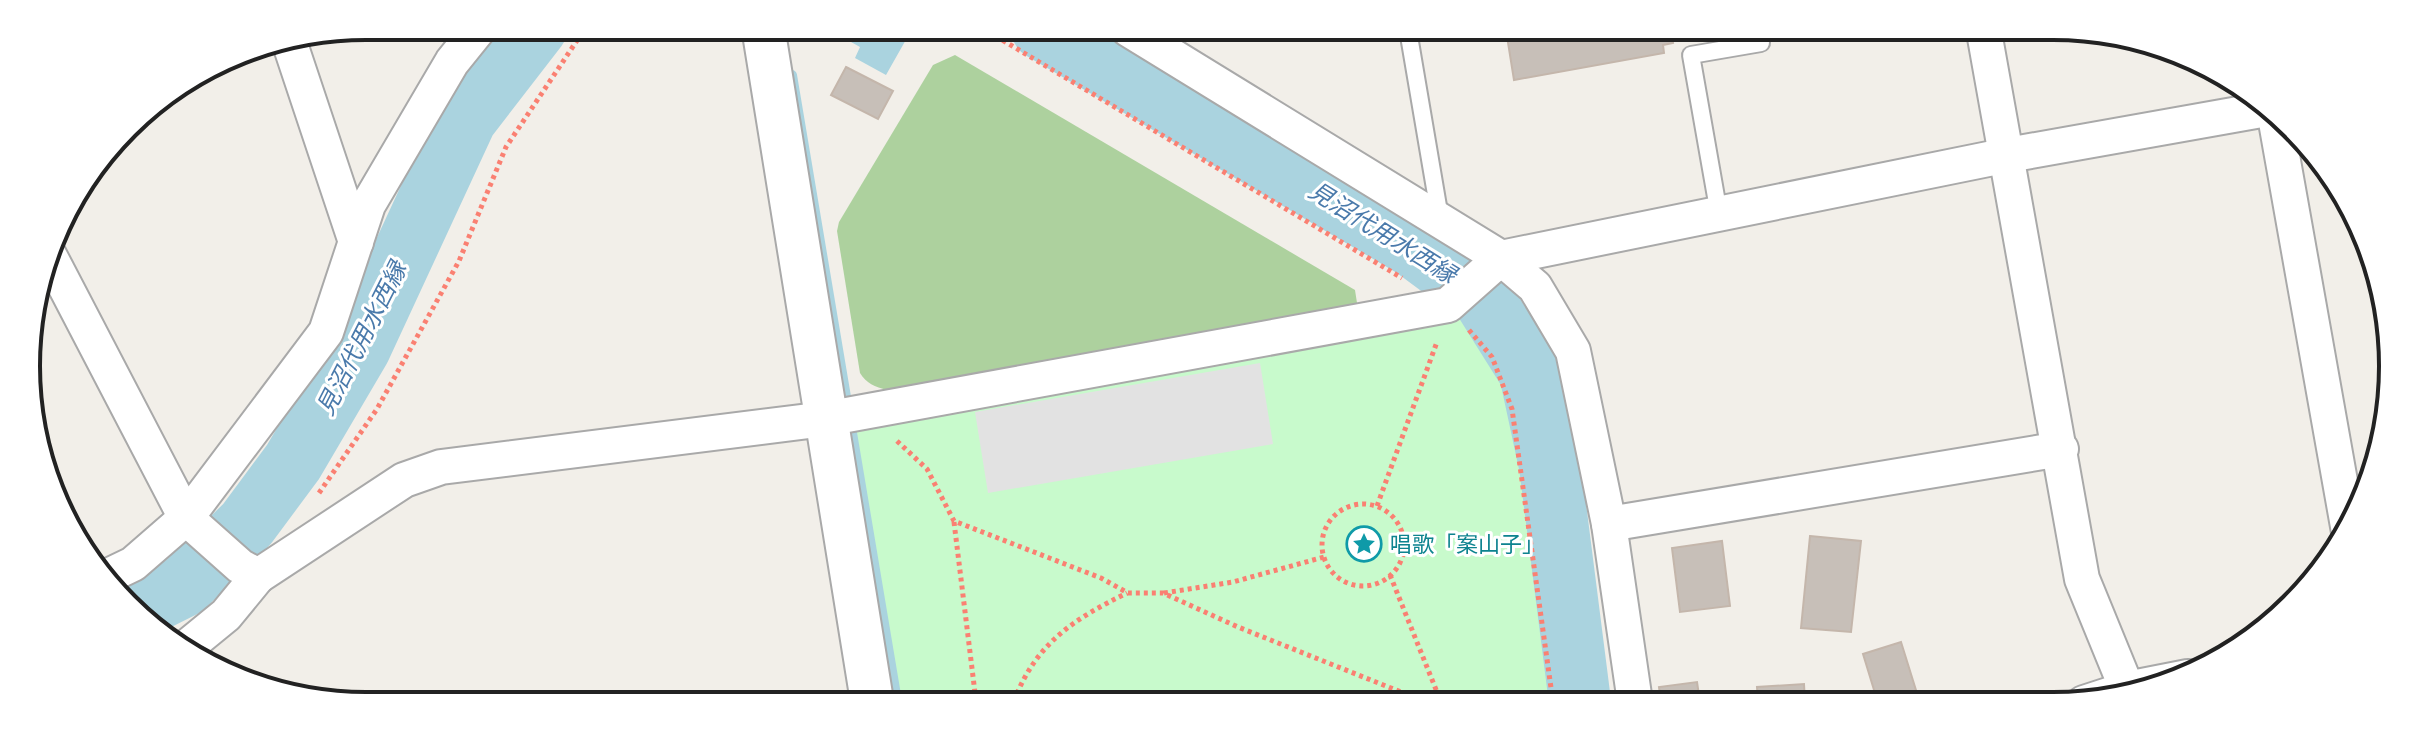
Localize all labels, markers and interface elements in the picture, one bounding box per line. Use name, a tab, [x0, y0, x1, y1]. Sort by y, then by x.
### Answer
water label: 見沼代用水西縁	[1304, 175, 1465, 291]
water label: 見沼代用水西縁	[309, 254, 414, 420]
place icon: 唱歌「案山子」	[1345, 525, 1383, 563]
place label: 唱歌「案山子」	[1390, 530, 1544, 558]

